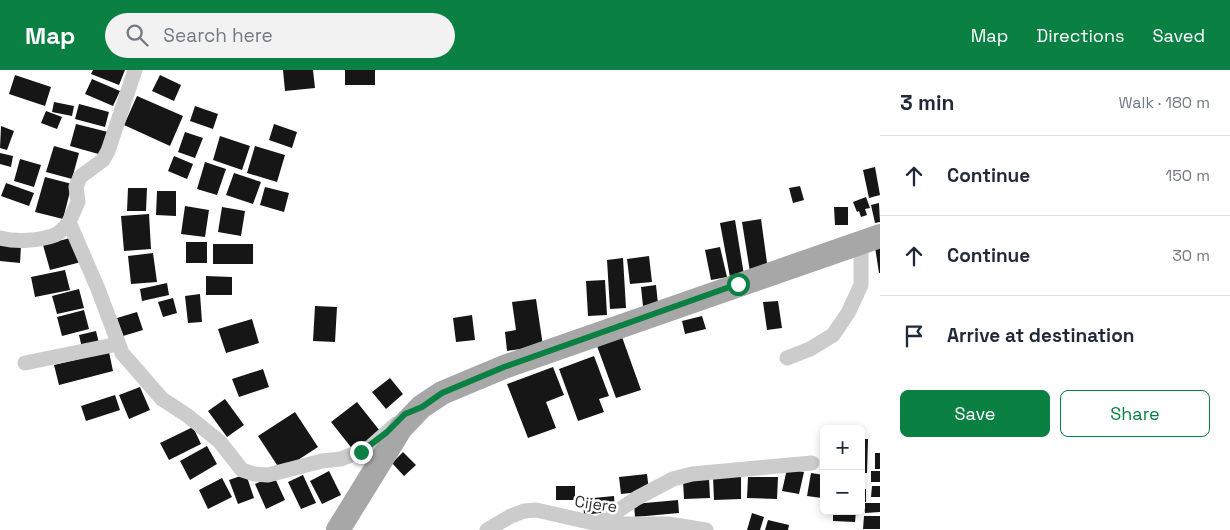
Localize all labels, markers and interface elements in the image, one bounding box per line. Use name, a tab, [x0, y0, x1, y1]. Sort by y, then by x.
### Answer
search box	[105, 13, 455, 58]
text: Map	[25, 20, 75, 51]
icon: search	[123, 21, 151, 49]
text: Search here	[163, 23, 273, 48]
text: Map	[971, 24, 1008, 47]
text: Directions	[1036, 24, 1125, 47]
text: Saved	[1153, 24, 1205, 47]
text: 3 min	[900, 89, 955, 116]
text: Walk · 180 m	[1118, 92, 1210, 113]
icon: ahead	[900, 162, 928, 190]
text: Continue	[947, 163, 1030, 188]
text: 150 m	[1166, 165, 1210, 186]
icon: ahead	[900, 242, 928, 270]
text: Continue	[947, 243, 1030, 268]
text: 30 m	[1172, 245, 1210, 266]
route start	[727, 273, 750, 296]
icon: arrive	[900, 322, 928, 350]
text: Arrive at destination	[947, 323, 1135, 348]
button: Save	[900, 390, 1050, 437]
button: Share	[1060, 390, 1210, 437]
map controls	[820, 425, 865, 515]
button: +	[820, 425, 865, 470]
route end	[350, 441, 373, 464]
button: −	[820, 470, 865, 515]
street label: Cijere	[573, 491, 619, 517]

